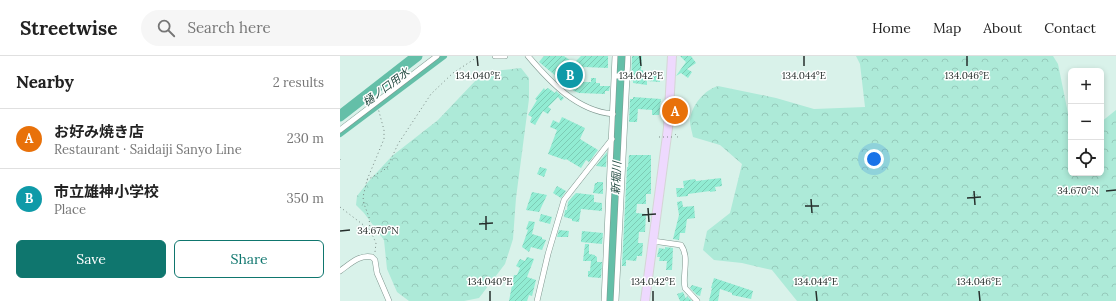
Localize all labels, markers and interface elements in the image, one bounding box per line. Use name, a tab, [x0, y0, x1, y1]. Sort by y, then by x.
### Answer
search box	[141, 10, 421, 46]
text: Streetwise	[20, 16, 117, 40]
icon: search	[155, 17, 177, 39]
text: Search here	[187, 18, 271, 37]
text: Home	[872, 19, 911, 37]
text: Map	[933, 19, 961, 37]
text: About	[983, 19, 1022, 37]
text: Contact	[1044, 19, 1096, 37]
pin: B	[557, 60, 583, 90]
water label: 樋ノ口用水	[360, 64, 413, 109]
map controls	[1068, 68, 1104, 176]
button: +	[1068, 68, 1104, 104]
text: 134.040°E	[455, 69, 501, 82]
text: 134.042°E	[619, 69, 663, 82]
text: 134.044°E	[782, 69, 826, 82]
text: 134.046°E	[945, 69, 989, 82]
text: Nearby	[16, 71, 74, 93]
text: 2 results	[273, 74, 324, 91]
pin: A	[662, 96, 688, 126]
button: −	[1068, 104, 1104, 140]
text: お好み焼き店	[54, 122, 144, 141]
text: A	[25, 130, 33, 147]
text: 230 m	[287, 130, 324, 147]
button: locate	[1068, 140, 1104, 176]
text: Restaurant · Saidaiji Sanyo Line	[54, 141, 242, 158]
your location	[864, 149, 884, 169]
water label: 新堀川	[608, 160, 624, 195]
text: 市立雄神小学校	[54, 182, 159, 201]
text: 34.670°N	[1057, 184, 1099, 197]
text: B	[25, 190, 33, 207]
text: 350 m	[287, 190, 324, 207]
text: Place	[54, 201, 86, 218]
text: 34.670°N	[357, 224, 399, 237]
button: Save	[16, 240, 166, 278]
button: Share	[174, 240, 324, 278]
text: 134.040°E	[467, 275, 513, 288]
text: 134.042°E	[631, 275, 675, 288]
text: 134.044°E	[794, 275, 838, 288]
text: 134.046°E	[957, 275, 1001, 288]

